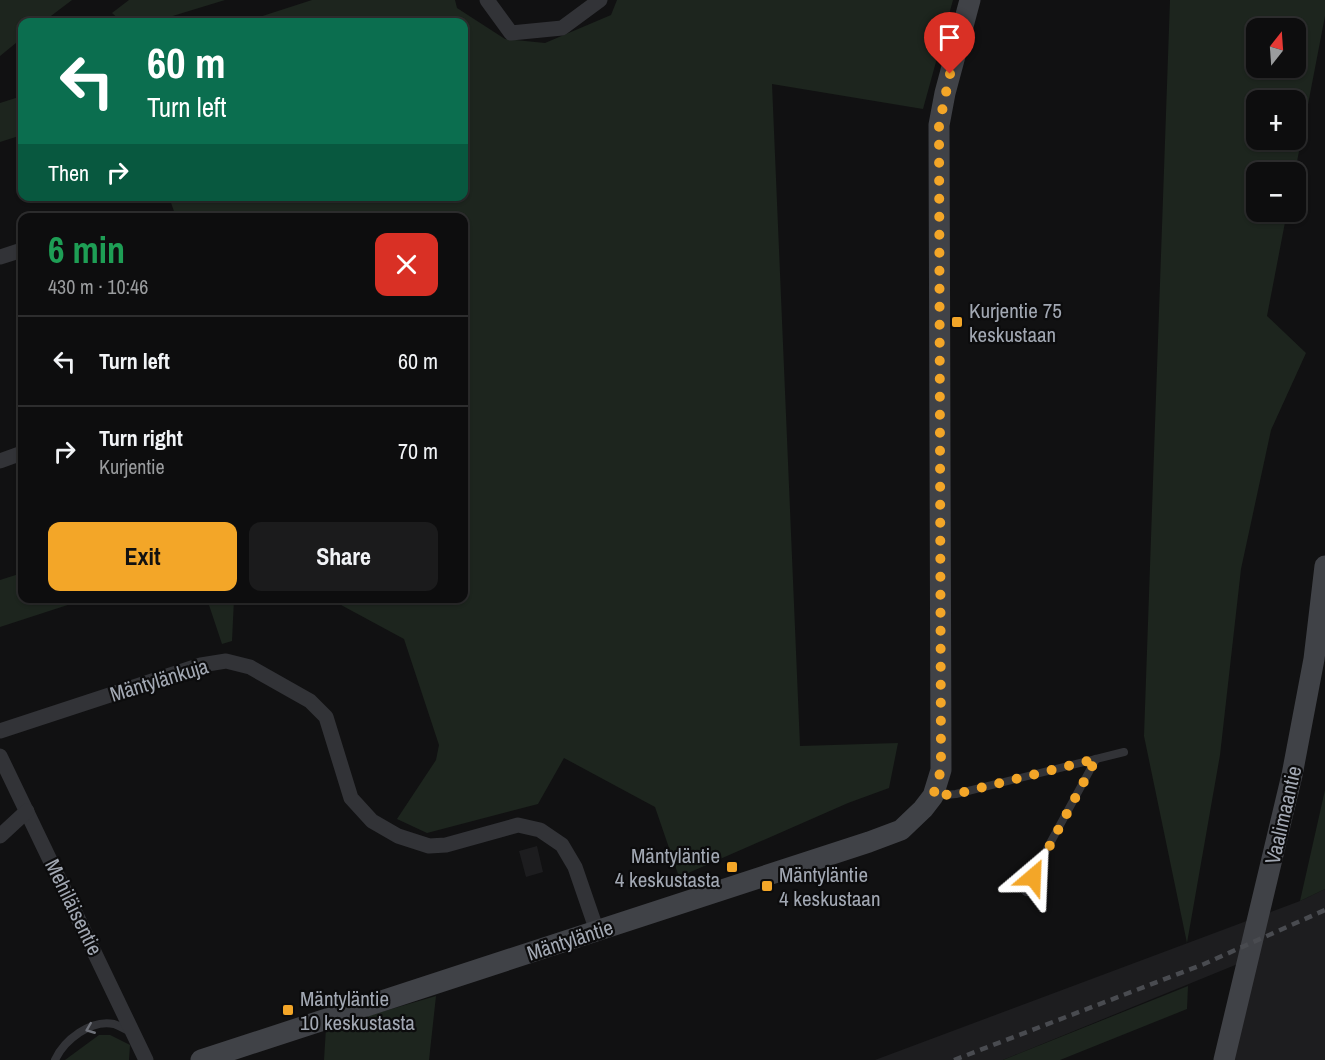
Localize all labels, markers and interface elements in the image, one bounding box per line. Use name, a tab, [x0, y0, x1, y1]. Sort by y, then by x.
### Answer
pin	[924, 12, 975, 74]
north arrow	[1246, 18, 1306, 78]
map controls	[1246, 18, 1306, 222]
icon: arrive	[933, 21, 966, 54]
text: 60 m	[147, 35, 226, 91]
icon: left	[48, 42, 126, 120]
text: Turn left	[147, 89, 226, 125]
button: +	[1246, 90, 1306, 150]
icon: right	[101, 156, 134, 189]
text: Then	[48, 158, 89, 188]
button: −	[1246, 162, 1306, 222]
text: 6 min	[48, 226, 125, 274]
button: close	[375, 233, 438, 296]
text: 430 m · 10:46	[48, 273, 148, 300]
place label: Kurjentie 75 keskustaan	[969, 296, 1062, 349]
marker: Kurjentie 75 keskustaan	[950, 315, 964, 329]
icon: left	[48, 345, 81, 378]
text: Turn left	[99, 346, 170, 376]
text: 60 m	[398, 346, 438, 376]
text: Turn right	[99, 423, 183, 453]
icon: right	[48, 435, 81, 468]
text: 70 m	[398, 436, 438, 466]
text: Kurjentie	[99, 453, 165, 480]
button: Exit	[48, 522, 237, 591]
button: Share	[249, 522, 438, 591]
street label: Mäntylänkuja	[106, 651, 212, 709]
street label: Vaalimaantie	[1258, 763, 1308, 867]
place label: Mäntyläntie 4 keskustasta	[615, 841, 720, 894]
position arrow	[1001, 845, 1065, 909]
street label: Mehiläisentie	[38, 854, 110, 960]
marker: Mäntyläntie 4 keskustasta	[725, 860, 739, 874]
place label: Mäntyläntie 4 keskustaan	[779, 860, 880, 913]
marker: Mäntyläntie 4 keskustaan	[760, 879, 774, 893]
street label: Mäntyläntie	[523, 912, 617, 968]
place label: Mäntyläntie 10 keskustasta	[300, 984, 415, 1037]
marker: Mäntyläntie 10 keskustasta	[281, 1003, 295, 1017]
one-way arrow	[85, 1021, 96, 1034]

